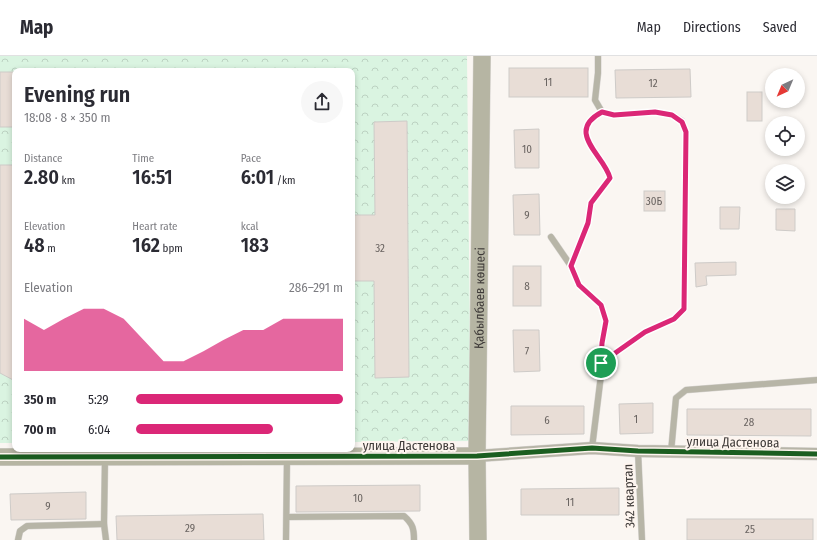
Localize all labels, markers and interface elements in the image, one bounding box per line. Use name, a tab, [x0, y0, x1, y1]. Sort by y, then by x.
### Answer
text: Map	[20, 16, 53, 39]
text: Map	[637, 19, 661, 36]
text: Directions	[683, 19, 741, 36]
text: Saved	[763, 19, 797, 36]
north arrow	[765, 68, 805, 108]
map controls	[765, 68, 805, 204]
house number: 11	[544, 76, 552, 89]
house number: 12	[648, 77, 658, 90]
text: Evening run	[24, 81, 130, 108]
button: share	[301, 81, 343, 123]
text: 18:08 · 8 × 350 m	[24, 110, 111, 125]
button: locate	[765, 116, 805, 156]
house number: 10	[522, 143, 532, 156]
text: Distance	[24, 152, 63, 165]
text: Time	[132, 152, 154, 165]
text: Pace	[241, 152, 261, 165]
button: layers	[765, 164, 805, 204]
text: 2.80	[24, 165, 59, 189]
text: 16:51	[132, 165, 173, 189]
text: 6:01	[241, 165, 274, 189]
text: km	[59, 174, 75, 187]
text: /km	[274, 174, 295, 187]
house number: 30Б	[646, 195, 662, 208]
house number: 9	[524, 209, 530, 222]
text: Elevation	[24, 220, 65, 233]
text: Heart rate	[132, 220, 178, 233]
text: kcal	[241, 220, 258, 233]
text: 48	[24, 233, 45, 257]
text: 162	[132, 233, 160, 257]
text: 183	[241, 233, 269, 257]
text: m	[45, 242, 56, 255]
text: bpm	[160, 242, 183, 255]
house number: 32	[375, 242, 385, 255]
street label: Қабылбаев көшесі	[471, 247, 487, 349]
text: Elevation	[24, 280, 73, 295]
text: 286–291 m	[289, 280, 343, 295]
house number: 8	[524, 280, 530, 293]
house number: 7	[525, 345, 530, 358]
pin	[584, 346, 618, 380]
icon: arrive	[590, 352, 612, 374]
text: 350 m	[24, 392, 56, 407]
text: 5:29	[88, 392, 109, 407]
house number: 1	[634, 413, 638, 426]
house number: 6	[544, 414, 550, 427]
house number: 28	[744, 416, 755, 429]
text: 700 m	[24, 422, 56, 437]
text: 6:04	[88, 422, 110, 437]
street label: улица Дастенова	[687, 434, 779, 450]
street label: улица Дастенова	[363, 438, 455, 453]
street label: 342 квартал	[620, 464, 638, 528]
house number: 10	[353, 492, 363, 505]
house number: 11	[566, 496, 574, 509]
house number: 9	[45, 500, 51, 513]
house number: 29	[185, 522, 195, 535]
house number: 25	[745, 523, 755, 536]

